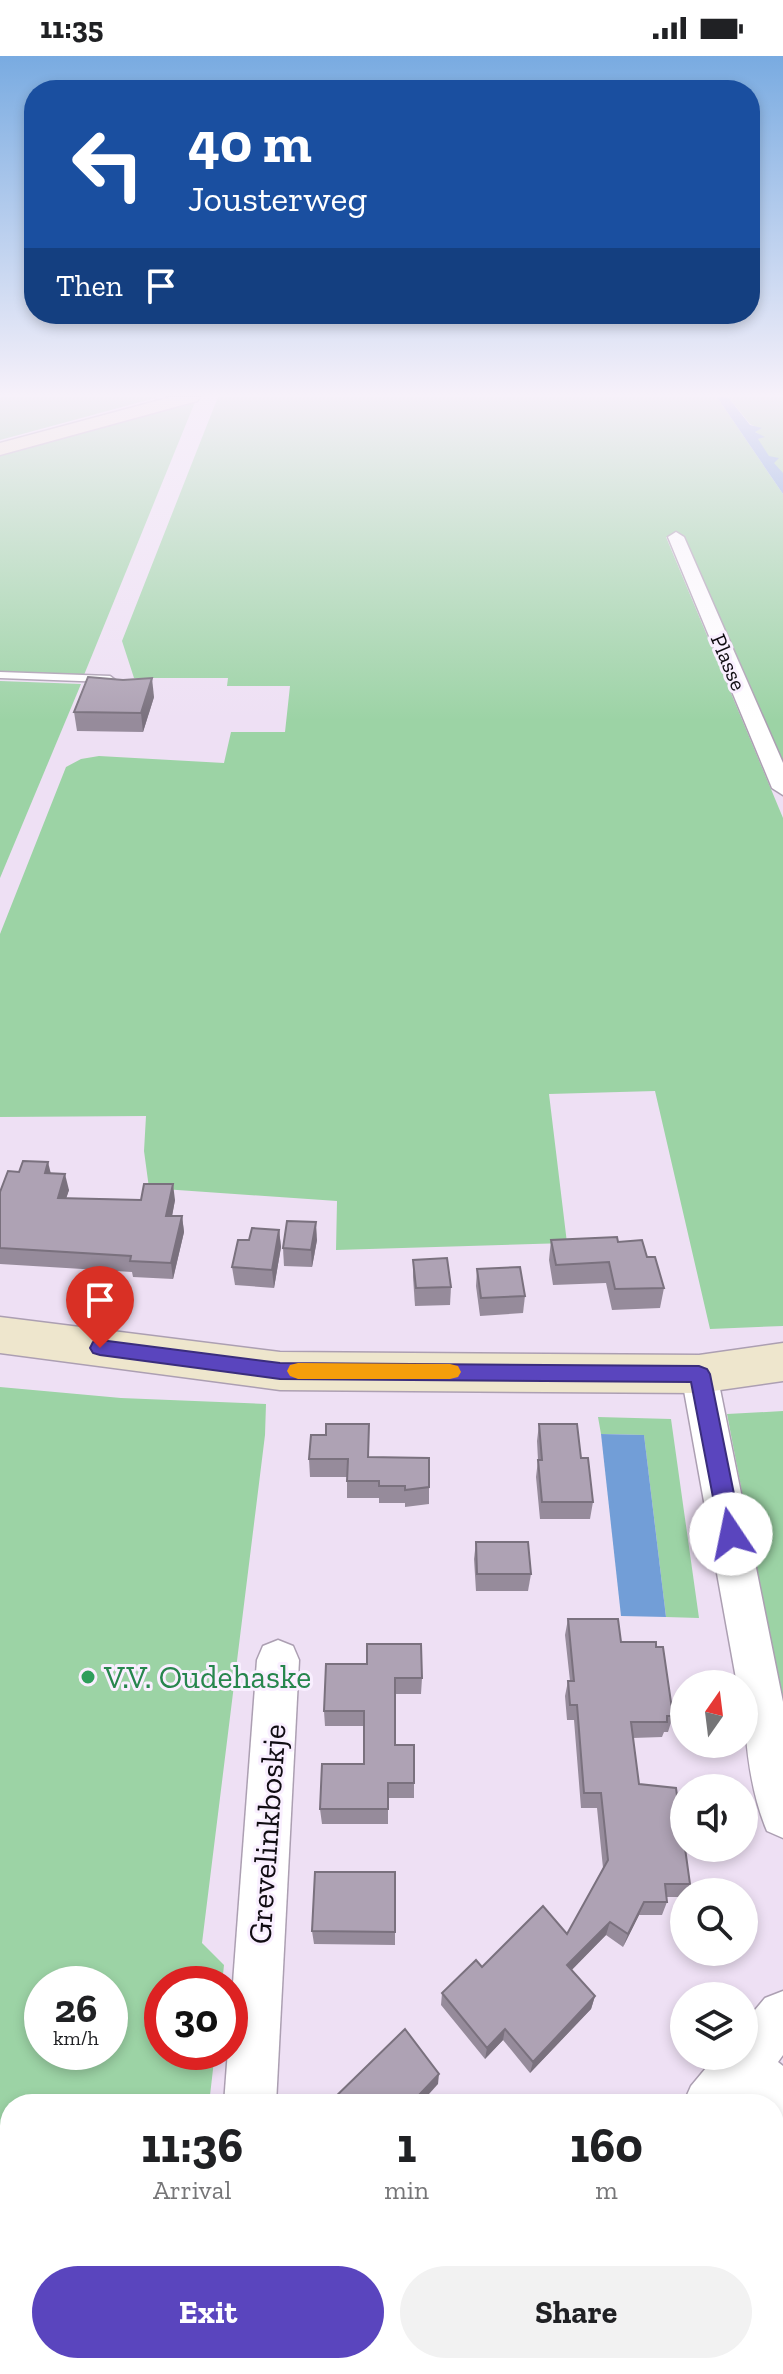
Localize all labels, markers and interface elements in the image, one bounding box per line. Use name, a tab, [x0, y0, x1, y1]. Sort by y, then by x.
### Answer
text: 11:35	[40, 10, 103, 46]
text: 40 m	[188, 109, 312, 176]
icon: left	[56, 112, 160, 216]
text: Jousterweg	[188, 177, 367, 220]
icon: arrive	[139, 264, 183, 308]
text: Then	[56, 268, 123, 304]
street label: Plasse	[705, 630, 752, 694]
pin	[66, 1266, 134, 1348]
icon: arrive	[78, 1278, 122, 1322]
position arrow	[689, 1492, 773, 1576]
place label: V.V. Oudehaske	[103, 1658, 311, 1696]
marker: V.V. Oudehaske	[79, 1668, 97, 1686]
north arrow	[670, 1670, 758, 1758]
map controls	[670, 1670, 758, 2070]
street label: Grevelinkboskje	[240, 1723, 294, 1945]
button: sound	[670, 1774, 758, 1862]
button: search	[670, 1878, 758, 1966]
speed limit sign: 30	[144, 1966, 248, 2070]
button: layers	[670, 1982, 758, 2070]
text: 26	[55, 1984, 97, 2032]
text: km/h	[53, 2026, 99, 2050]
text: 11:36	[141, 2117, 243, 2174]
text: 1	[397, 2117, 416, 2174]
text: 160	[570, 2117, 643, 2174]
text: Arrival	[153, 2174, 231, 2206]
text: min	[384, 2174, 429, 2206]
text: m	[595, 2174, 618, 2206]
button: Exit	[32, 2266, 384, 2358]
button: Share	[400, 2266, 752, 2358]

